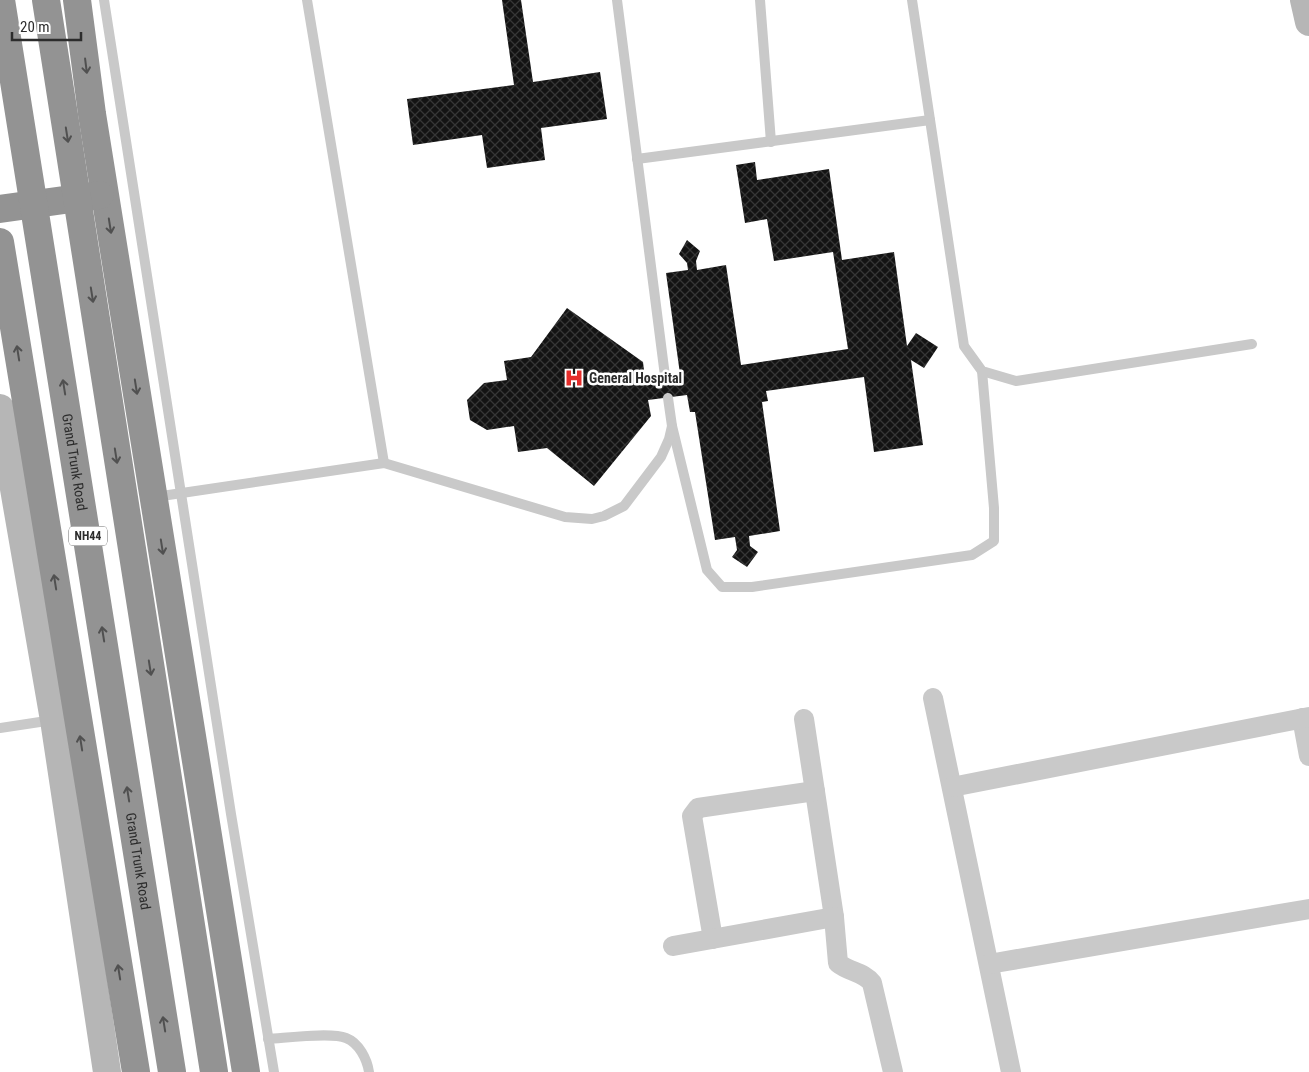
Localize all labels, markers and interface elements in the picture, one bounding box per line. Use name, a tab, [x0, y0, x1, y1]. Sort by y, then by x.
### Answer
scale bar	[12, 10, 81, 42]
text: 20 m	[20, 18, 50, 36]
one-way arrow	[81, 57, 91, 73]
one-way arrow	[62, 126, 72, 142]
one-way arrow	[105, 218, 115, 234]
one-way arrow	[87, 287, 97, 303]
one-way arrow	[12, 345, 22, 361]
hospital icon: General Hospital	[563, 367, 585, 389]
place label: General Hospital	[589, 370, 682, 386]
one-way arrow	[131, 378, 141, 394]
one-way arrow	[58, 379, 68, 395]
street label: Grand Trunk Road	[59, 413, 90, 512]
one-way arrow	[112, 447, 122, 463]
road number: NH44	[69, 526, 107, 546]
one-way arrow	[157, 539, 167, 555]
one-way arrow	[50, 575, 60, 591]
one-way arrow	[98, 626, 108, 642]
one-way arrow	[145, 660, 155, 676]
one-way arrow	[76, 735, 86, 751]
one-way arrow	[123, 786, 133, 802]
street label: Grand Trunk Road	[123, 811, 154, 911]
one-way arrow	[114, 964, 124, 980]
one-way arrow	[159, 1016, 169, 1032]

